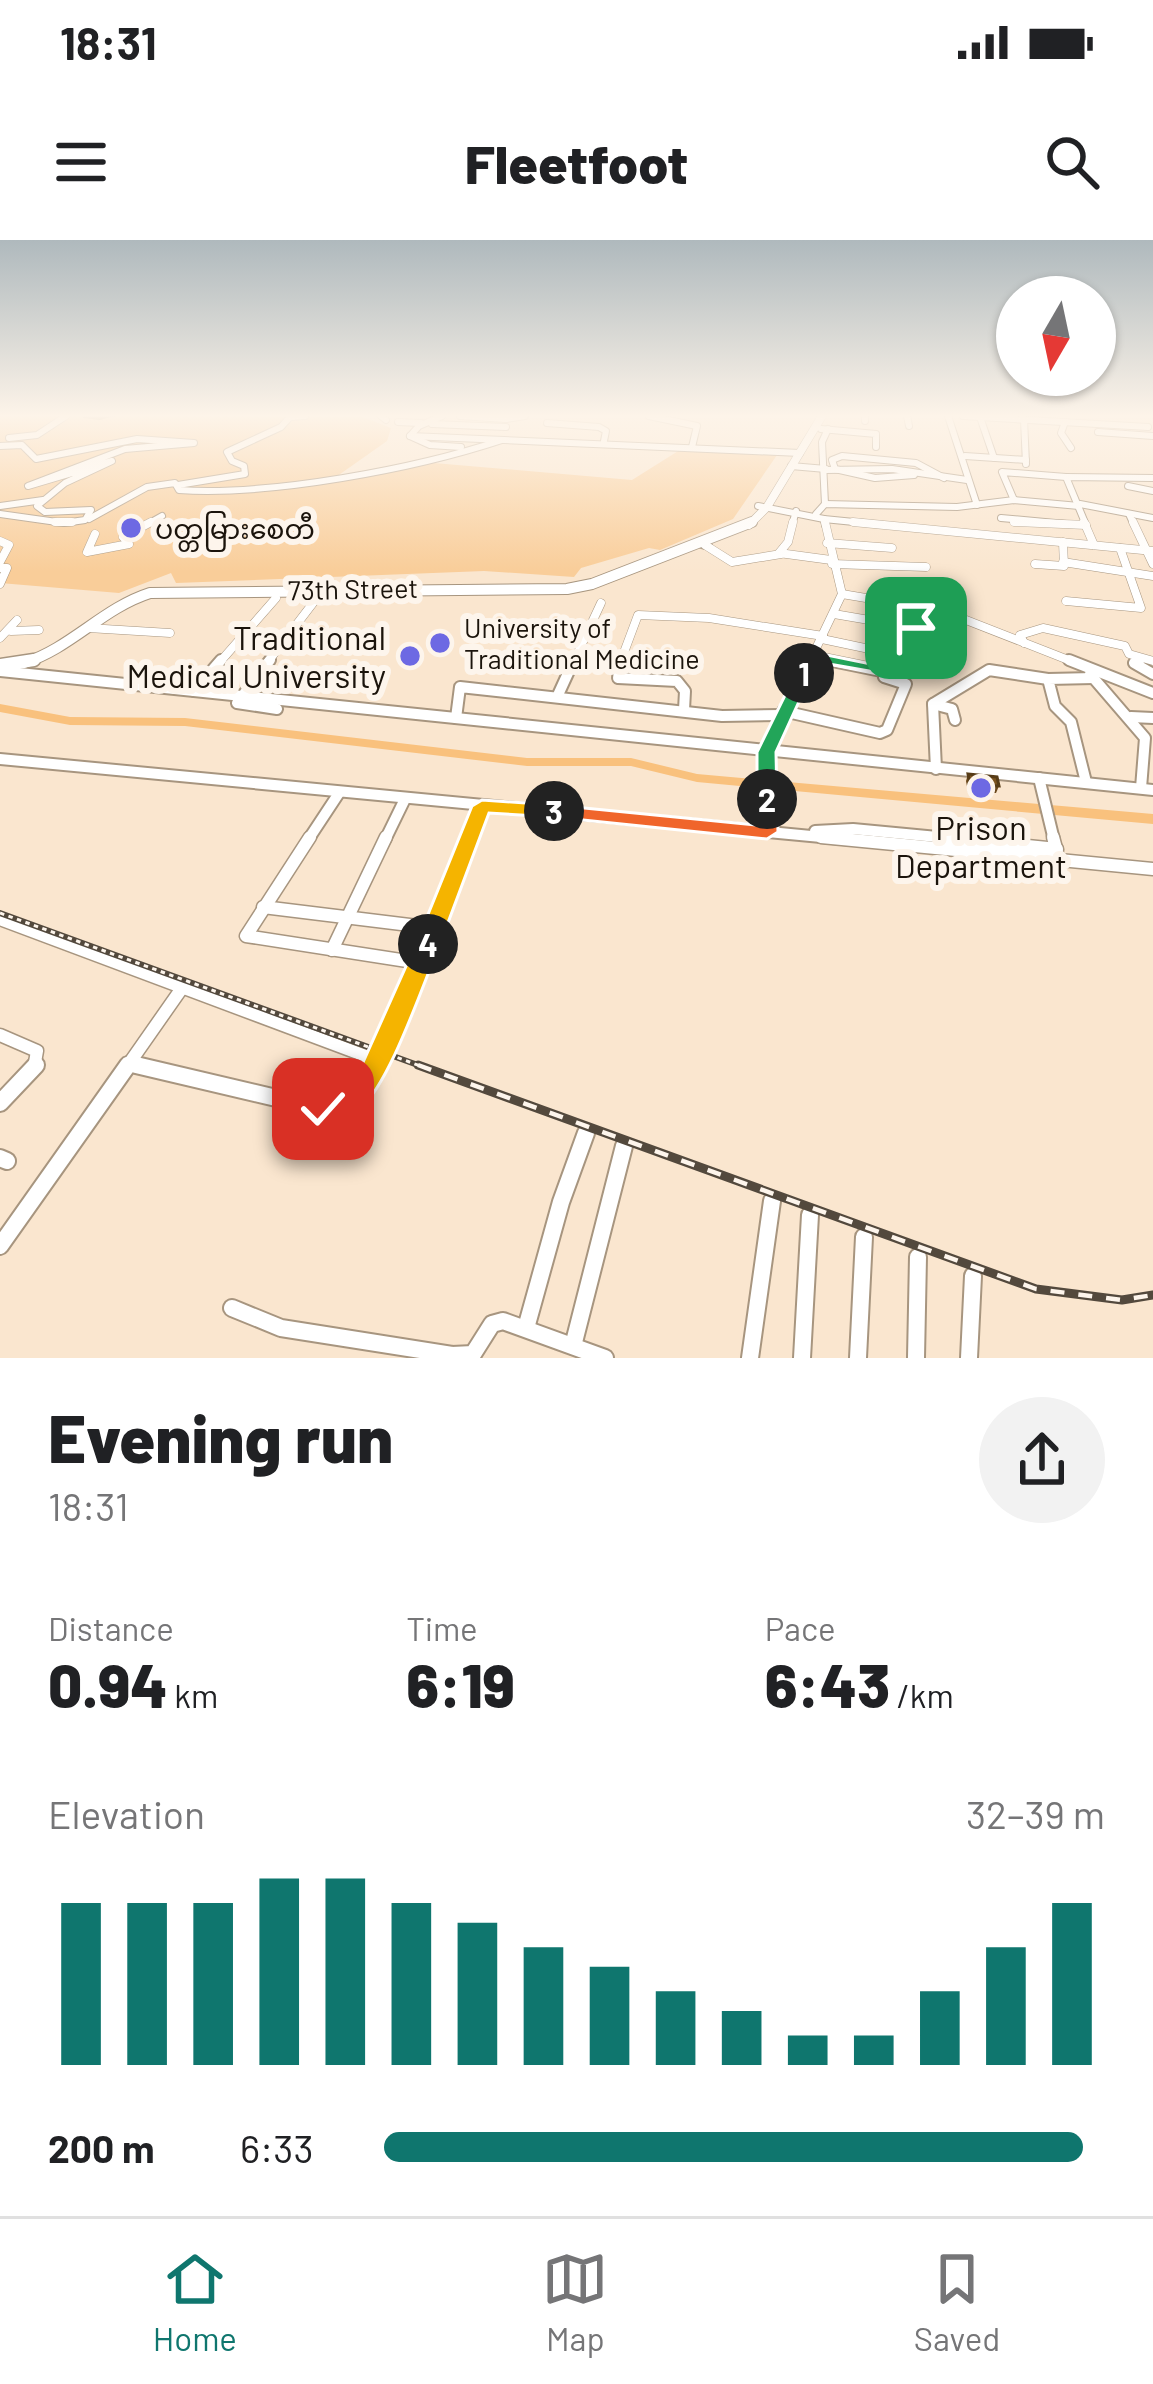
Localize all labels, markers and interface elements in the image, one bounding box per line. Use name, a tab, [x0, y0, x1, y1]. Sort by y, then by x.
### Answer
text: 18:31	[60, 15, 157, 69]
icon: menu	[48, 129, 114, 195]
icon: search	[1039, 129, 1105, 195]
text: Fleetfoot	[465, 130, 688, 195]
north arrow	[996, 276, 1116, 396]
map controls	[996, 276, 1116, 396]
place label: ပတ္တမြားစေတီ	[155, 511, 315, 552]
marker: ပတ္တမြားစေတီ	[118, 515, 144, 541]
street label: 73th Street	[288, 571, 418, 605]
pin	[865, 577, 967, 679]
icon: arrive	[883, 595, 949, 661]
place label: University of Traditional Medicine	[464, 611, 700, 674]
place label: Traditional Medical University	[126, 617, 386, 695]
marker: University of Traditional Medicine	[427, 630, 453, 656]
marker: Traditional Medical University	[397, 643, 423, 669]
pin: 1	[774, 643, 834, 703]
text: 1	[798, 653, 810, 693]
pin: 2	[737, 769, 797, 829]
marker: Prison Department	[968, 775, 994, 801]
text: 2	[758, 779, 776, 819]
pin: 3	[524, 781, 584, 841]
text: 3	[545, 791, 563, 831]
place label: Prison Department	[895, 807, 1067, 885]
pin: 4	[398, 914, 458, 974]
text: 4	[418, 924, 438, 964]
pin	[272, 1058, 374, 1160]
icon: check	[290, 1076, 356, 1142]
text: Evening run	[48, 1397, 393, 1476]
button: share	[979, 1397, 1105, 1523]
text: 18:31	[48, 1482, 129, 1529]
text: Distance	[48, 1608, 174, 1648]
text: Time	[406, 1608, 478, 1648]
text: Pace	[765, 1608, 836, 1648]
text: 0.94	[48, 1648, 168, 1720]
text: 6:19	[406, 1648, 515, 1720]
text: 6:43	[765, 1648, 890, 1720]
text: km	[168, 1675, 218, 1715]
text: /km	[890, 1675, 954, 1715]
text: Elevation	[48, 1790, 205, 1837]
text: 32–39 m	[966, 1790, 1105, 1837]
text: 200 m	[48, 2124, 155, 2171]
text: 6:33	[240, 2124, 313, 2171]
tab: Home	[153, 2246, 237, 2358]
tab: Map	[542, 2246, 608, 2358]
tab: Saved	[914, 2246, 1000, 2358]

